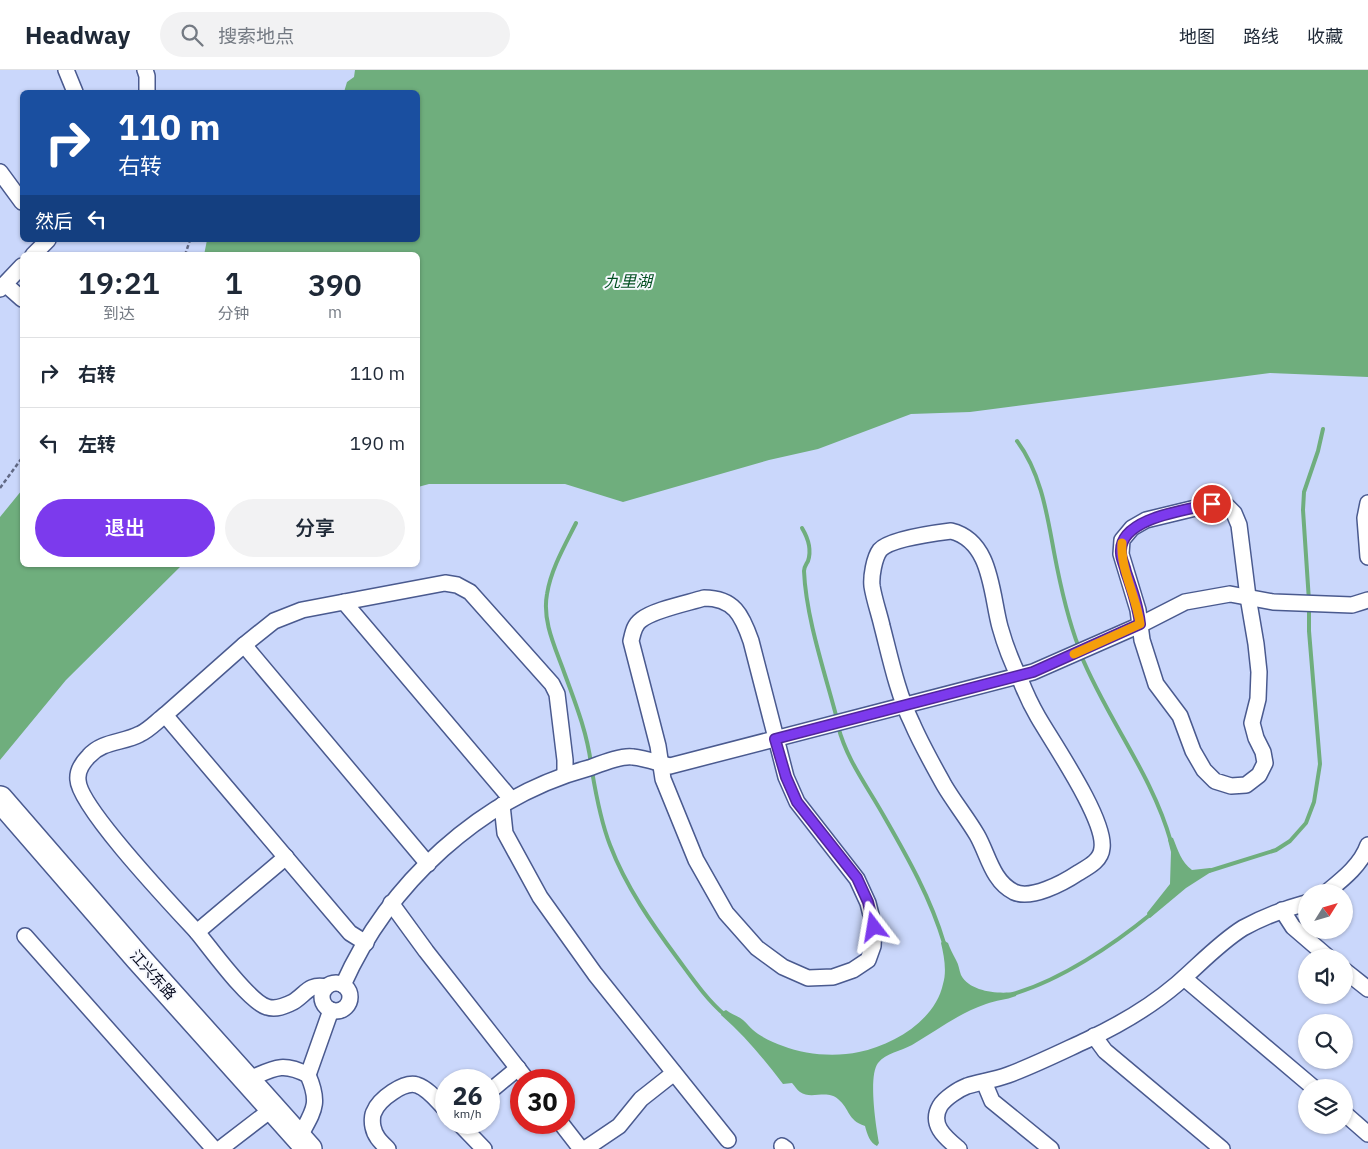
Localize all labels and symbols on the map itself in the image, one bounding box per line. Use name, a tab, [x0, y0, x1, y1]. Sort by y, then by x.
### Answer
water label: 九里湖	[604, 271, 655, 291]
pin	[1191, 483, 1233, 525]
north arrow	[1298, 884, 1352, 939]
position arrow	[847, 900, 899, 952]
street label: 江兴东路	[126, 946, 181, 1003]
speed limit sign: 30	[510, 1069, 575, 1134]

